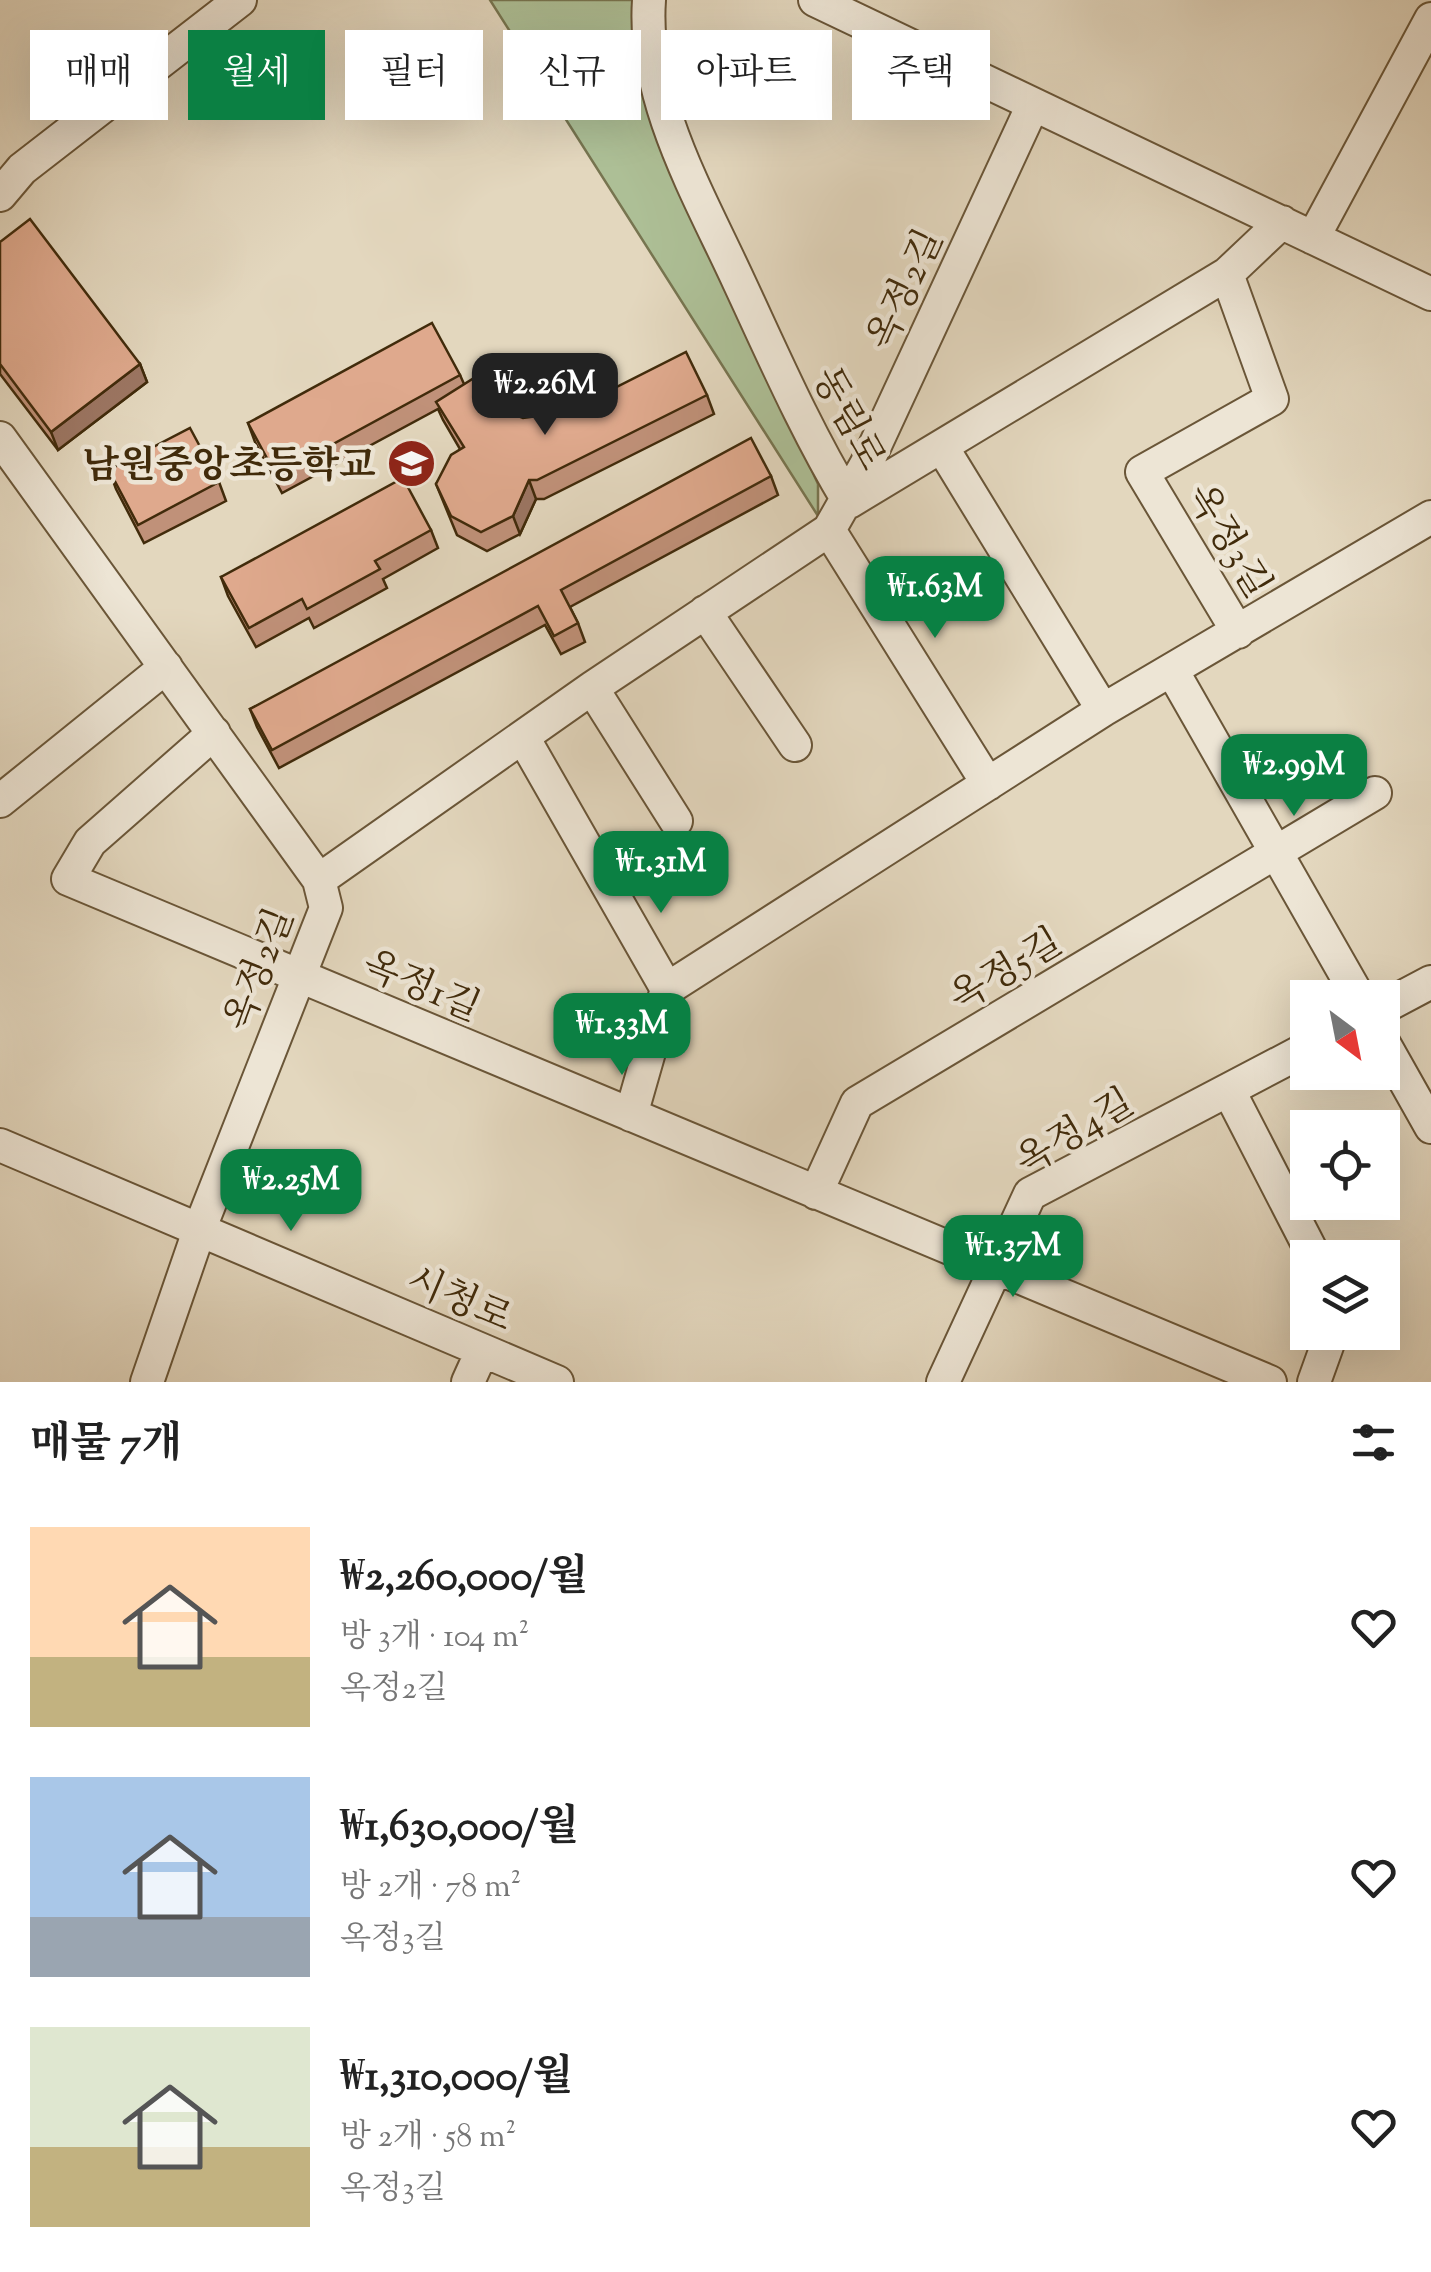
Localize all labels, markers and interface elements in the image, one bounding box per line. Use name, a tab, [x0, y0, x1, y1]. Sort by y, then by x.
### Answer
chip: 매매	[30, 30, 168, 120]
chip: 월세	[188, 30, 325, 120]
chip: 필터	[345, 30, 483, 120]
chip: 신규	[503, 30, 641, 120]
chip: 아파트	[661, 30, 832, 120]
chip: 주택	[852, 30, 990, 120]
street label: 옥정2길	[856, 221, 959, 360]
pin: ₩2.26M	[464, 353, 626, 438]
street label: 동림로	[797, 359, 896, 481]
text: ₩2.26M	[494, 362, 596, 408]
school or university icon: 남원중앙초등학교	[385, 438, 437, 490]
place label: 남원중앙초등학교	[82, 441, 376, 495]
street label: 옥정3길	[1171, 474, 1282, 610]
pin: ₩1.63M	[854, 556, 1016, 641]
text: ₩1.63M	[887, 565, 983, 611]
pin: ₩2.99M	[1213, 734, 1375, 819]
text: ₩2.99M	[1243, 743, 1345, 789]
pin: ₩1.31M	[580, 831, 742, 916]
text: ₩1.31M	[615, 840, 707, 886]
street label: 옥정2길	[214, 901, 310, 1040]
street label: 옥정5길	[940, 918, 1074, 1027]
street label: 옥정1길	[353, 940, 488, 1038]
north arrow	[1290, 980, 1400, 1090]
map controls	[1290, 980, 1400, 1350]
pin: ₩1.33M	[541, 993, 703, 1078]
text: ₩1.33M	[575, 1002, 669, 1048]
street label: 옥정4길	[1007, 1078, 1145, 1191]
button: locate	[1290, 1110, 1400, 1220]
pin: ₩2.25M	[210, 1149, 372, 1234]
text: ₩2.25M	[242, 1158, 340, 1204]
pin: ₩1.37M	[932, 1215, 1094, 1300]
text: ₩1.37M	[965, 1224, 1061, 1270]
button: layers	[1290, 1240, 1400, 1350]
street label: 시청로	[397, 1255, 520, 1348]
icon: filters	[1346, 1415, 1401, 1470]
text: 매물 7개	[30, 1416, 182, 1476]
text: ₩2,260,000/월	[340, 1549, 588, 1609]
icon: home	[110, 1567, 230, 1687]
icon: heart	[1346, 1600, 1401, 1655]
text: 방 3개 · 104 m²	[340, 1615, 529, 1661]
text: 옥정2길	[340, 1667, 448, 1713]
text: ₩1,630,000/월	[340, 1799, 579, 1859]
icon: home	[110, 1817, 230, 1937]
icon: heart	[1346, 1850, 1401, 1905]
text: 방 2개 · 78 m²	[340, 1865, 521, 1911]
text: 옥정3길	[340, 1917, 446, 1963]
text: ₩1,310,000/월	[340, 2049, 573, 2109]
icon: home	[110, 2067, 230, 2187]
icon: heart	[1346, 2100, 1401, 2155]
text: 방 2개 · 58 m²	[340, 2115, 516, 2161]
text: 옥정3길	[340, 2167, 446, 2213]

